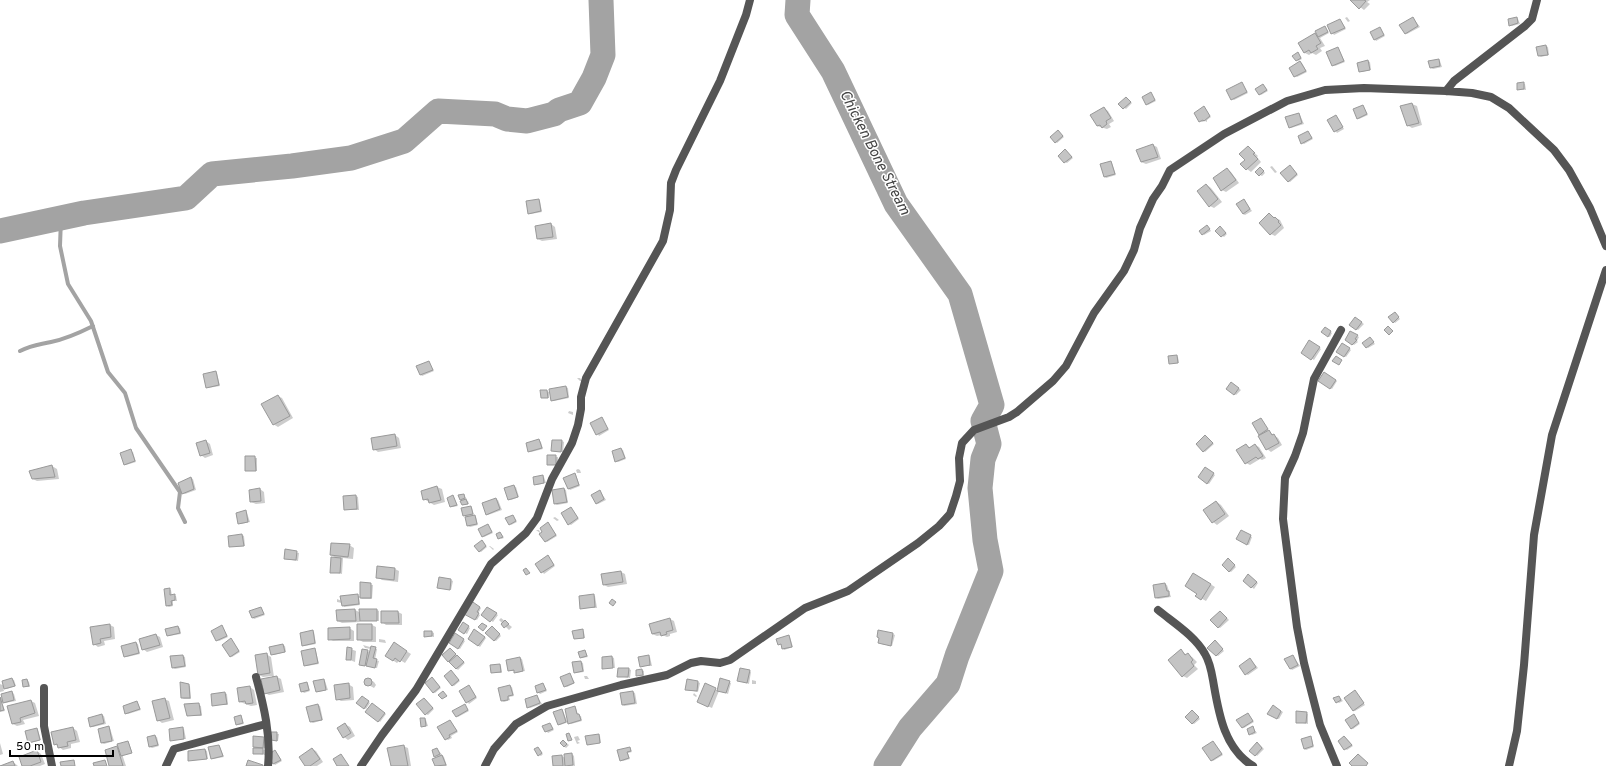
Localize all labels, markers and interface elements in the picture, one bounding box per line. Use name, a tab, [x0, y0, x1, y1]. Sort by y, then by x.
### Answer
water label: Chicken Bone Stream	[834, 87, 914, 219]
scale bar	[10, 732, 113, 758]
text: 50 m	[16, 739, 44, 755]

